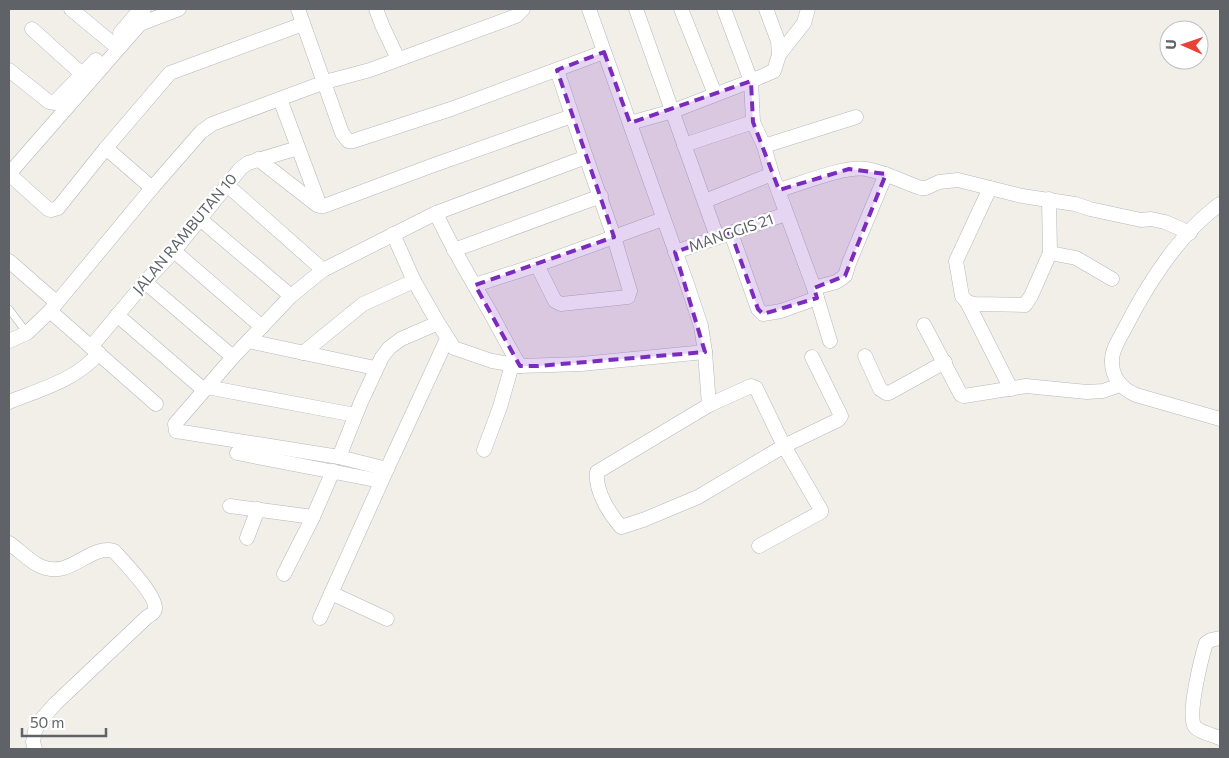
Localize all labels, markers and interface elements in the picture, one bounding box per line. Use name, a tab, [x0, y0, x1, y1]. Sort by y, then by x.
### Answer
north arrow	[1159, 20, 1209, 70]
text: U	[1162, 39, 1179, 50]
street label: JALAN RAMBUTAN 10	[128, 169, 240, 297]
street label: MANGGIS 21	[686, 209, 775, 255]
scale bar	[22, 706, 106, 738]
text: 50 m	[30, 713, 64, 731]

